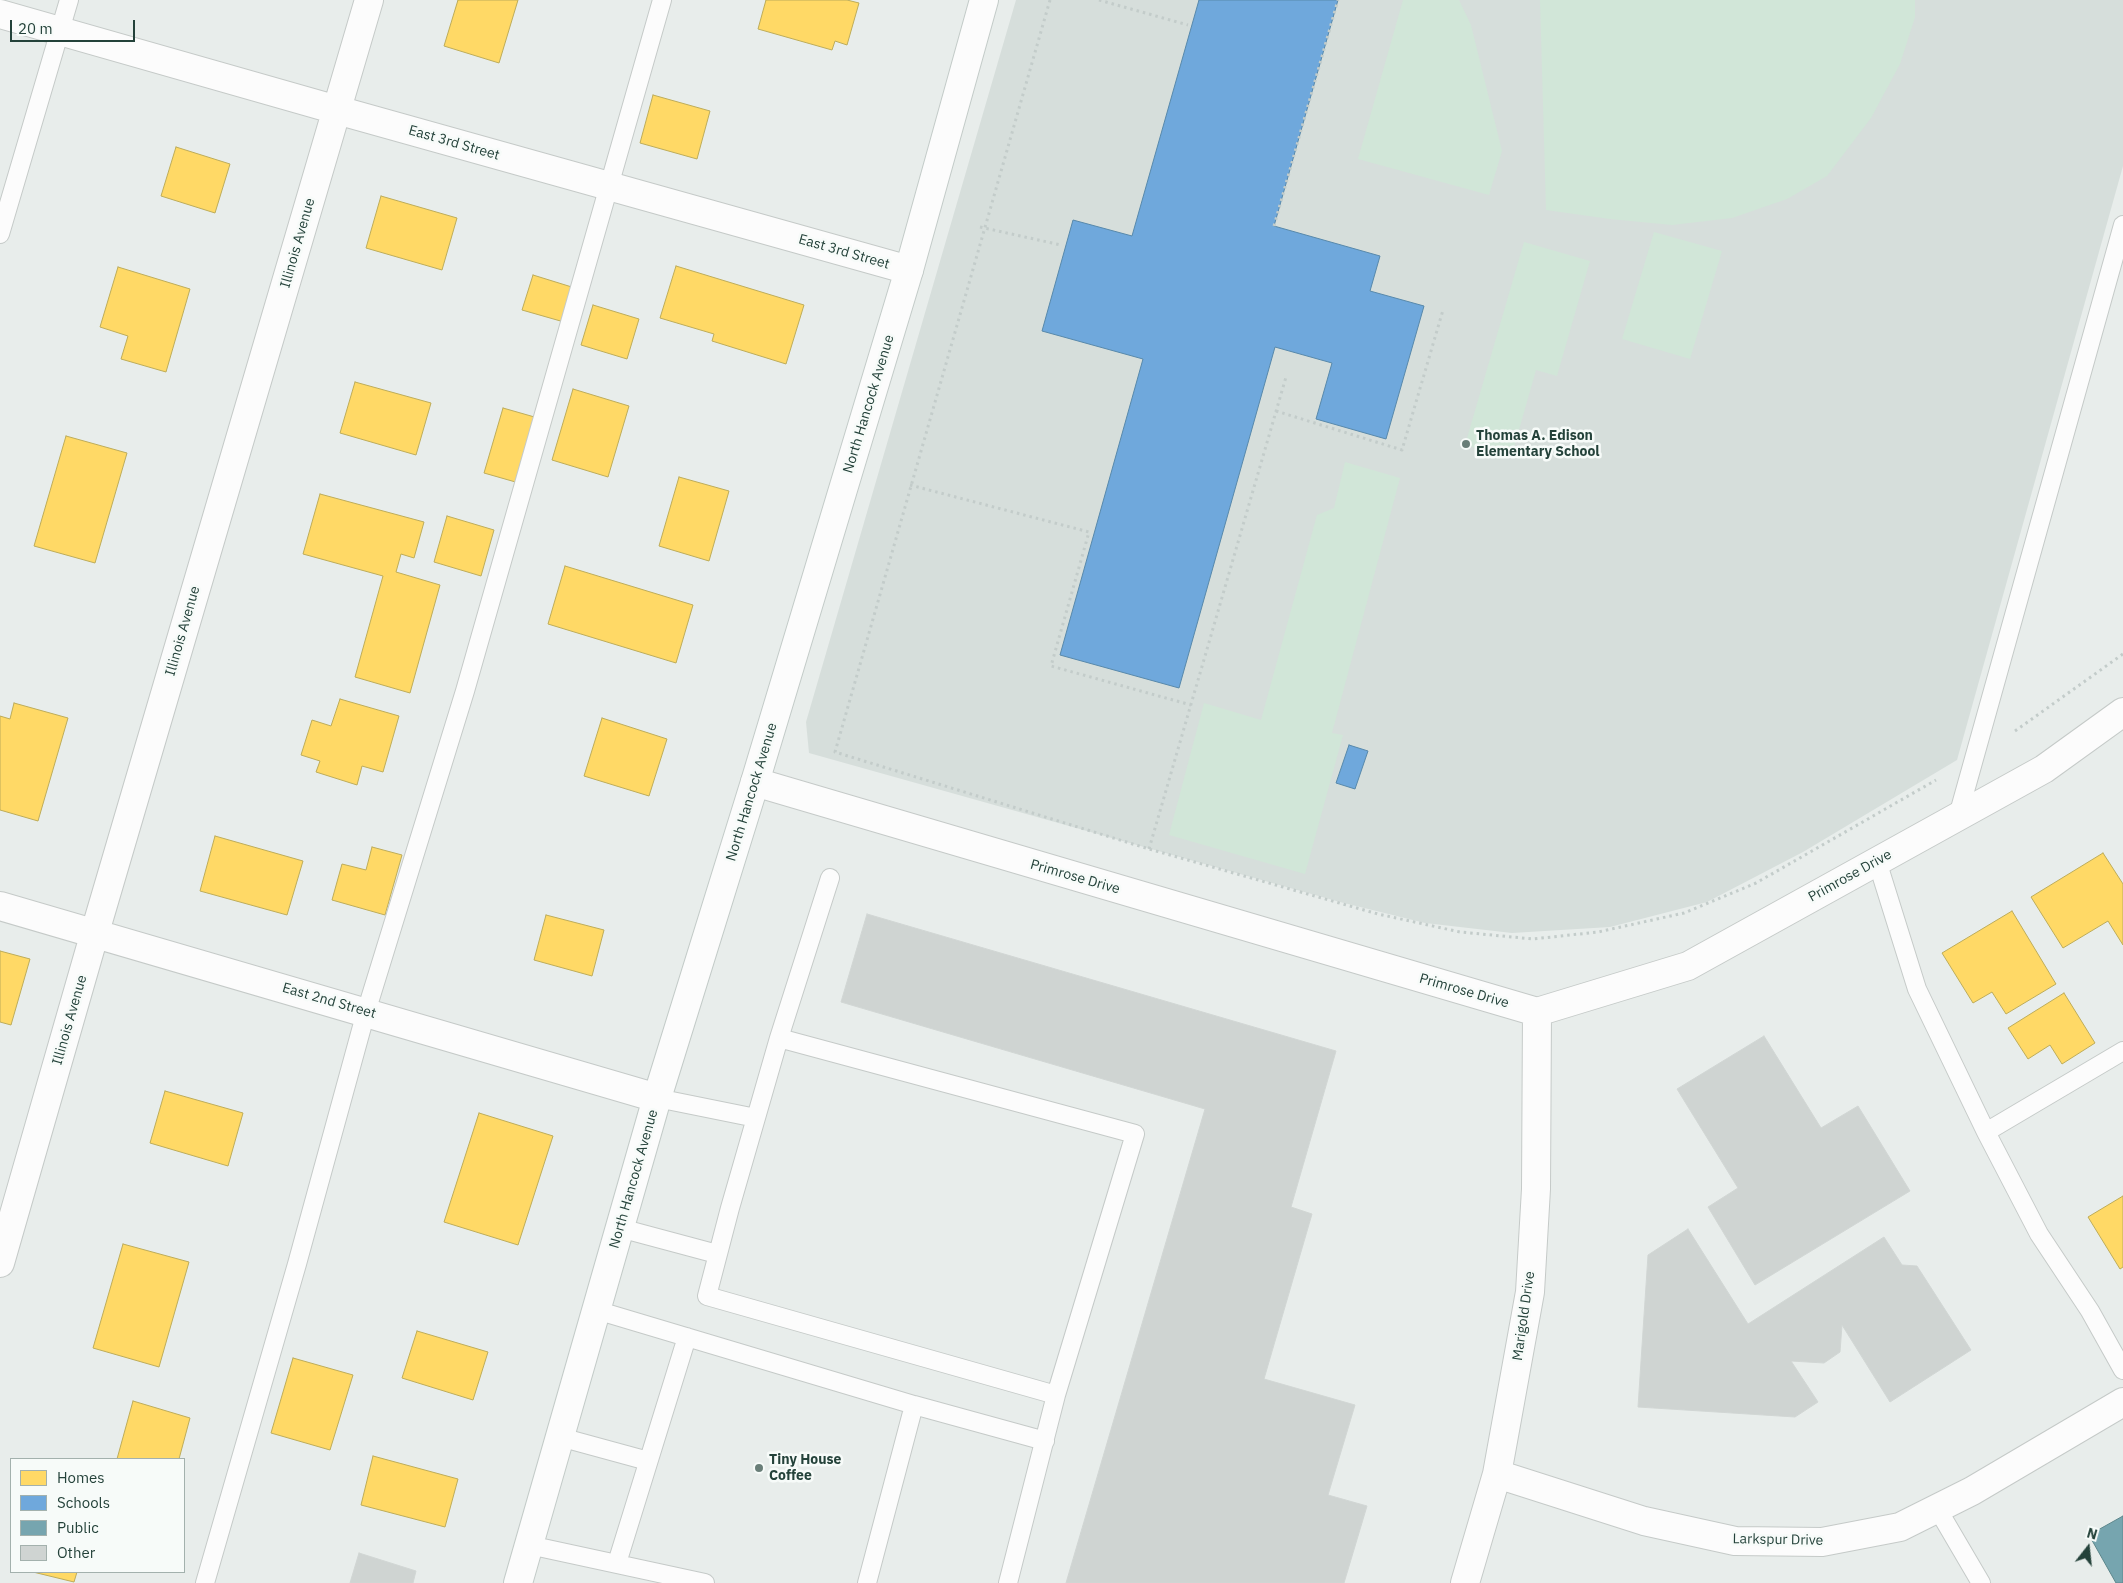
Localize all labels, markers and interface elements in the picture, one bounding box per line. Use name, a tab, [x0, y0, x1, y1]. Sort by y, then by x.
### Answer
scale bar	[12, 10, 138, 42]
text: 20 m	[18, 19, 53, 38]
street label: East 3rd Street	[407, 122, 501, 164]
street label: Illinois Avenue	[277, 196, 319, 290]
street label: East 3rd Street	[797, 231, 891, 273]
street label: North Hancock Avenue	[840, 333, 898, 475]
place label: Thomas A. Edison Elementary School	[1476, 428, 1600, 461]
marker: Thomas A. Edison Elementary School	[1460, 438, 1472, 450]
street label: Illinois Avenue	[162, 584, 204, 678]
street label: North Hancock Avenue	[723, 721, 781, 863]
street label: Primrose Drive	[1806, 846, 1894, 906]
street label: Primrose Drive	[1028, 856, 1122, 898]
street label: Primrose Drive	[1417, 970, 1511, 1012]
street label: Illinois Avenue	[49, 973, 91, 1067]
street label: East 2nd Street	[280, 980, 378, 1022]
street label: North Hancock Avenue	[606, 1108, 662, 1250]
street label: Marigold Drive	[1509, 1270, 1539, 1362]
place label: Tiny House Coffee	[769, 1452, 841, 1484]
legend	[10, 1458, 185, 1573]
marker: Tiny House Coffee	[753, 1462, 765, 1474]
text: Homes	[57, 1468, 105, 1487]
text: Schools	[57, 1493, 110, 1512]
text: Public	[57, 1518, 99, 1537]
north arrow	[2063, 1523, 2113, 1573]
text: N	[2085, 1524, 2099, 1544]
street label: Larkspur Drive	[1733, 1531, 1823, 1549]
text: Other	[57, 1543, 95, 1562]

